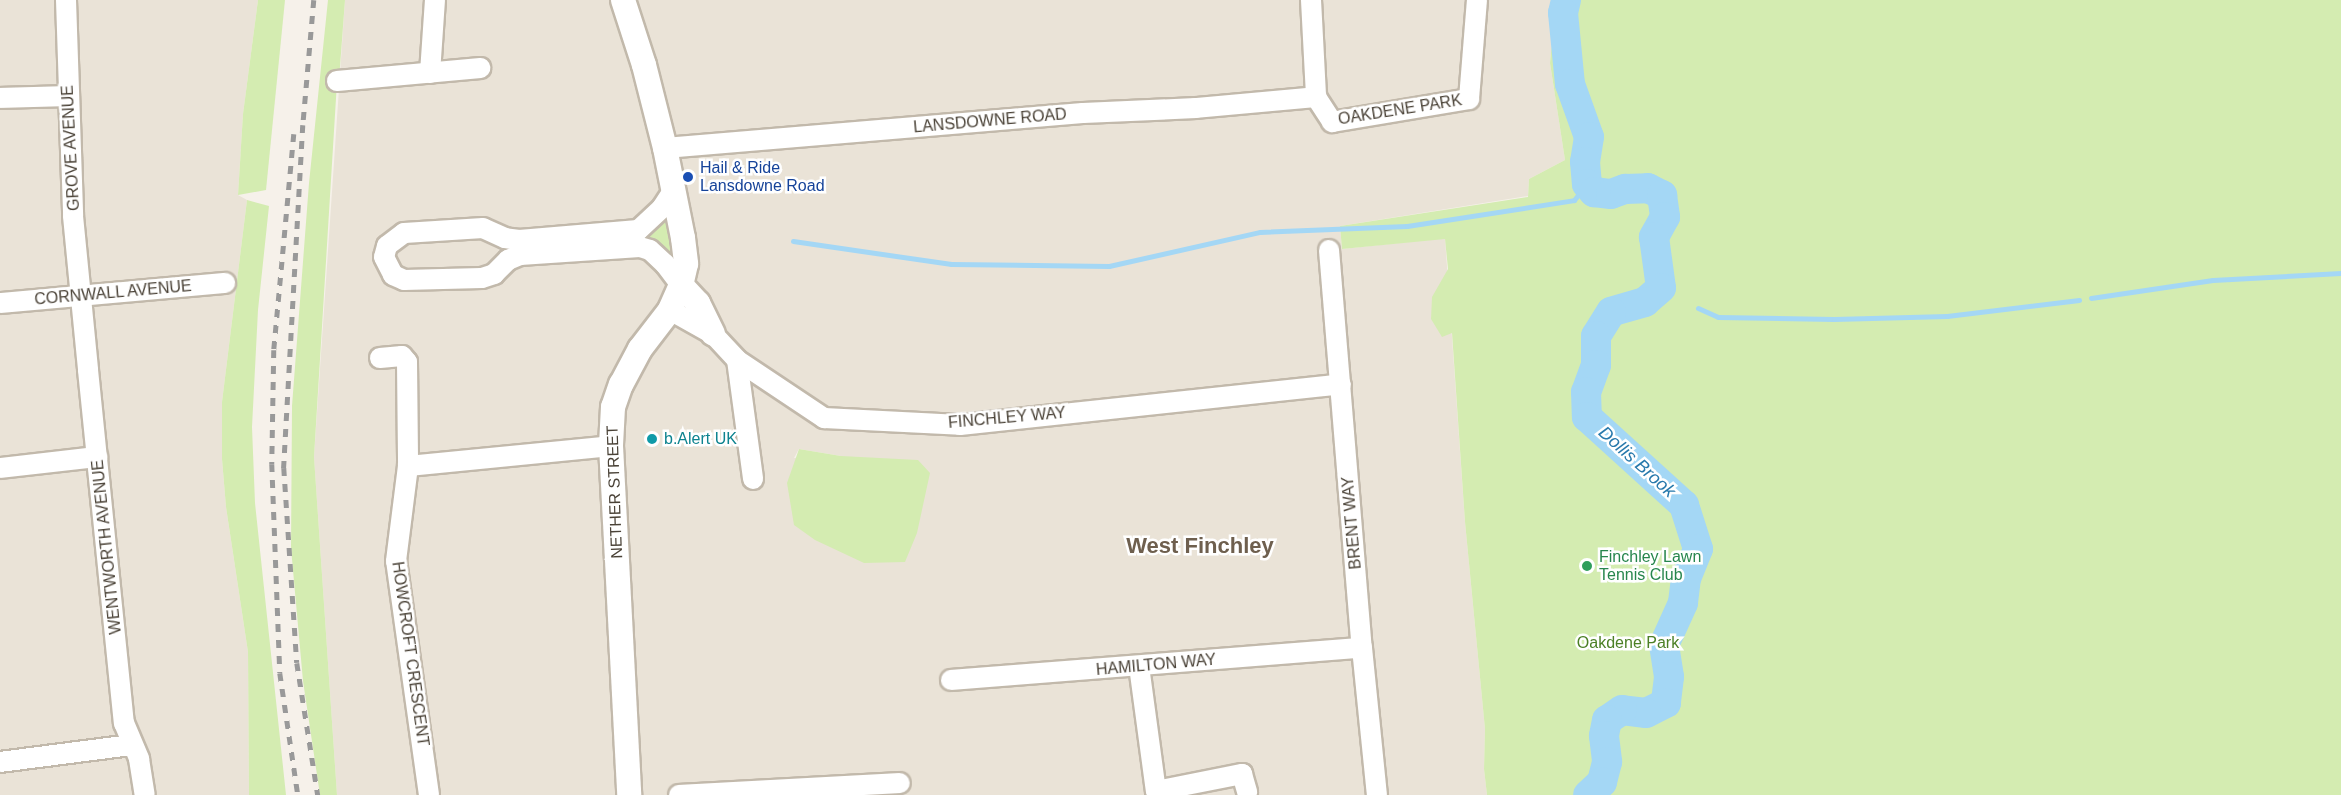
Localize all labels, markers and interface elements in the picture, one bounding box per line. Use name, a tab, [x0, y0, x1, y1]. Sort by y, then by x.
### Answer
street label: GROVE AVENUE	[58, 84, 84, 212]
street label: OAKDENE PARK	[1337, 91, 1463, 129]
street label: LANSDOWNE ROAD	[913, 105, 1067, 137]
place label: Hail & Ride Lansdowne Road	[700, 158, 825, 196]
marker: Hail & Ride Lansdowne Road	[681, 170, 695, 184]
street label: CORNWALL AVENUE	[33, 277, 193, 309]
street label: FINCHLEY WAY	[947, 403, 1067, 433]
water label: Dollis Brook	[1594, 422, 1680, 502]
street label: NETHER STREET	[603, 425, 627, 559]
place label: b.Alert UK	[664, 429, 737, 449]
marker: b.Alert UK	[645, 432, 659, 446]
street label: WENTWORTH AVENUE	[88, 458, 126, 636]
street label: BRENT WAY	[1338, 476, 1366, 570]
district label: West Finchley	[1126, 533, 1274, 559]
place label: Finchley Lawn Tennis Club	[1599, 547, 1701, 585]
marker: Finchley Lawn Tennis Club	[1580, 559, 1594, 573]
street label: HOWCROFT CRESCENT	[388, 560, 432, 748]
park label: Oakdene Park	[1577, 633, 1679, 653]
street label: HAMILTON WAY	[1095, 650, 1217, 680]

